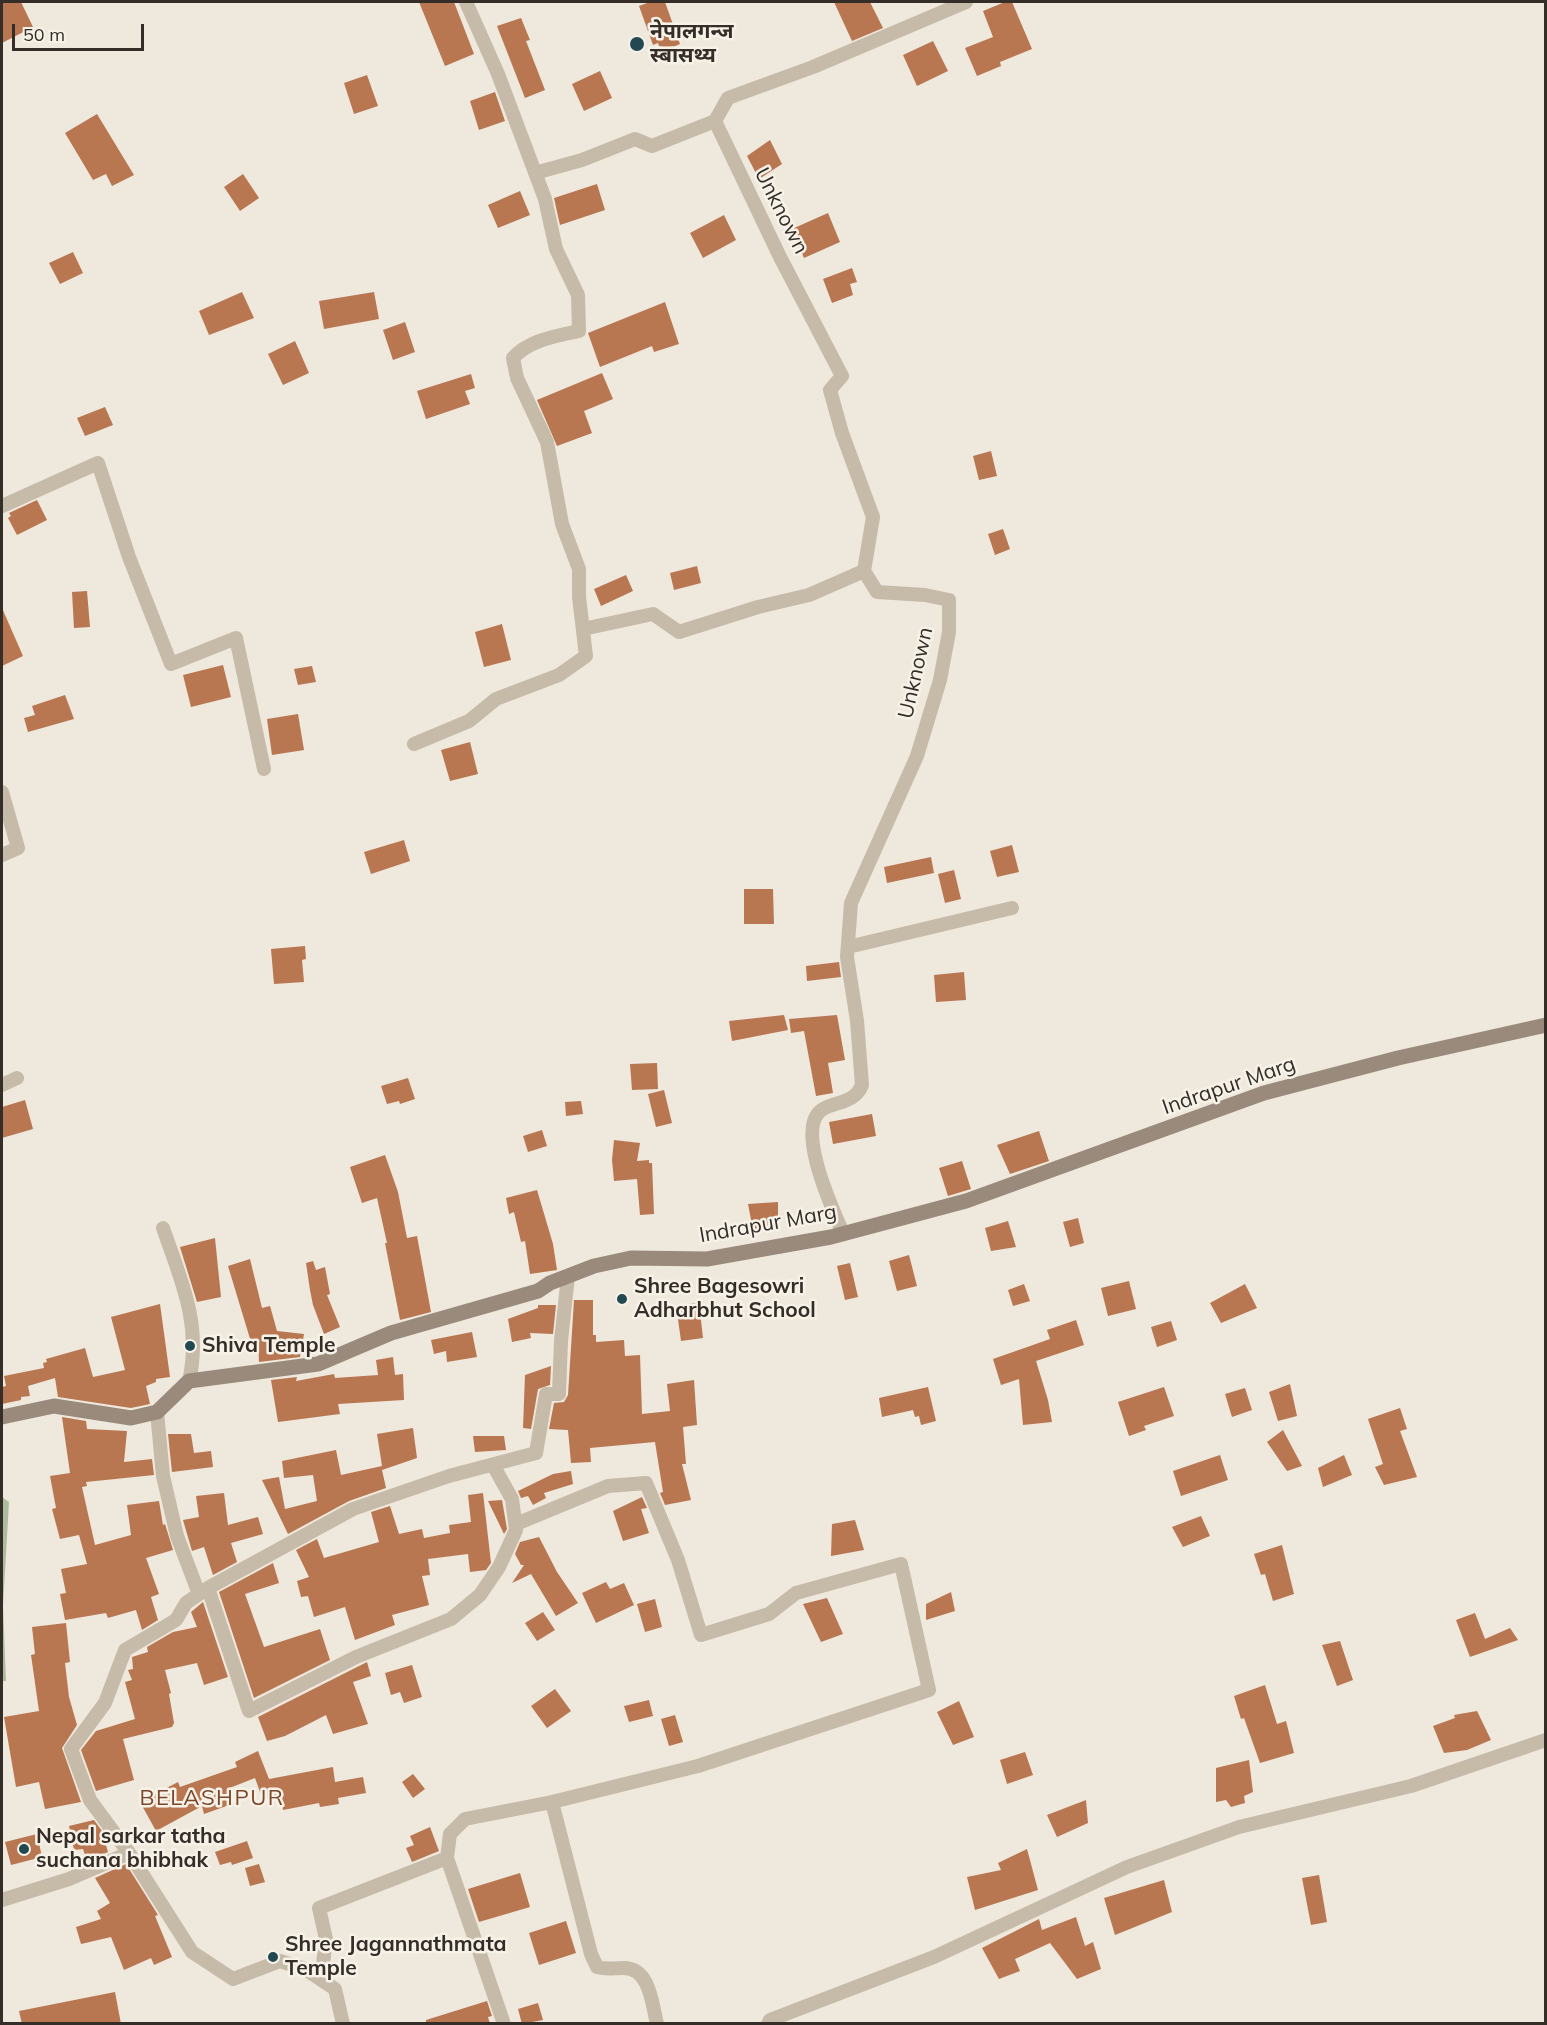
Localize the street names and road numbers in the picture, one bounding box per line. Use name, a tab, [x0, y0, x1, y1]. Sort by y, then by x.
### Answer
street label: Unknown	[749, 164, 813, 258]
street label: Unknown	[893, 625, 939, 721]
street label: Indrapur Marg	[1159, 1051, 1299, 1121]
street label: Indrapur Marg	[697, 1200, 839, 1248]

